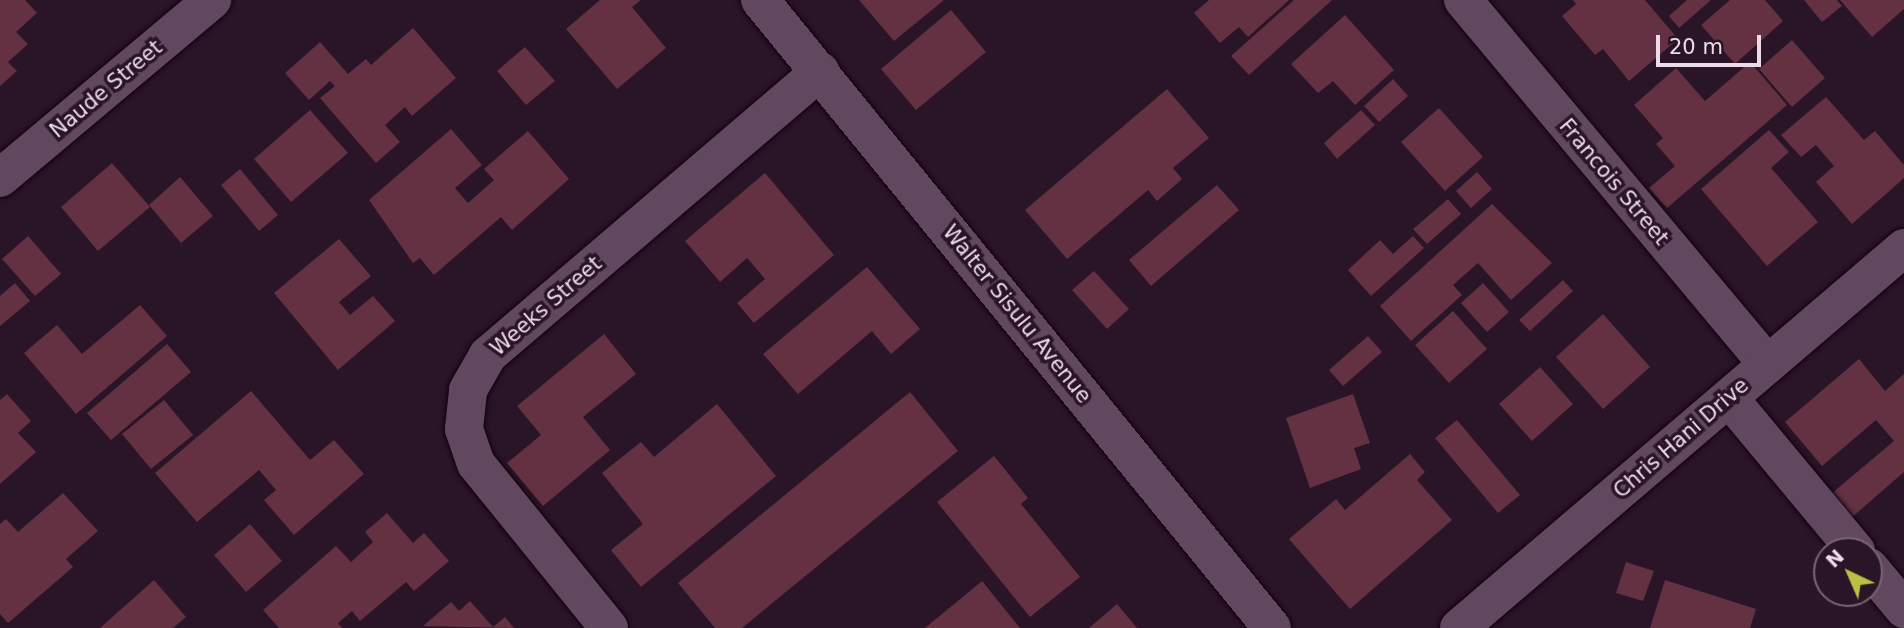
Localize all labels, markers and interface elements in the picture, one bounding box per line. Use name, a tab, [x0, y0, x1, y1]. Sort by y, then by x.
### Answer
scale bar	[1659, 21, 1764, 65]
street label: Naude Street	[45, 35, 167, 143]
text: 20 m	[1669, 35, 1723, 59]
street label: Francois Street	[1554, 114, 1674, 250]
street label: Walter Sisulu Avenue	[937, 220, 1097, 408]
street label: Weeks Street	[485, 251, 607, 361]
street label: Chris Hani Drive	[1608, 373, 1754, 503]
north arrow	[1813, 537, 1883, 607]
text: N	[1821, 545, 1848, 572]

